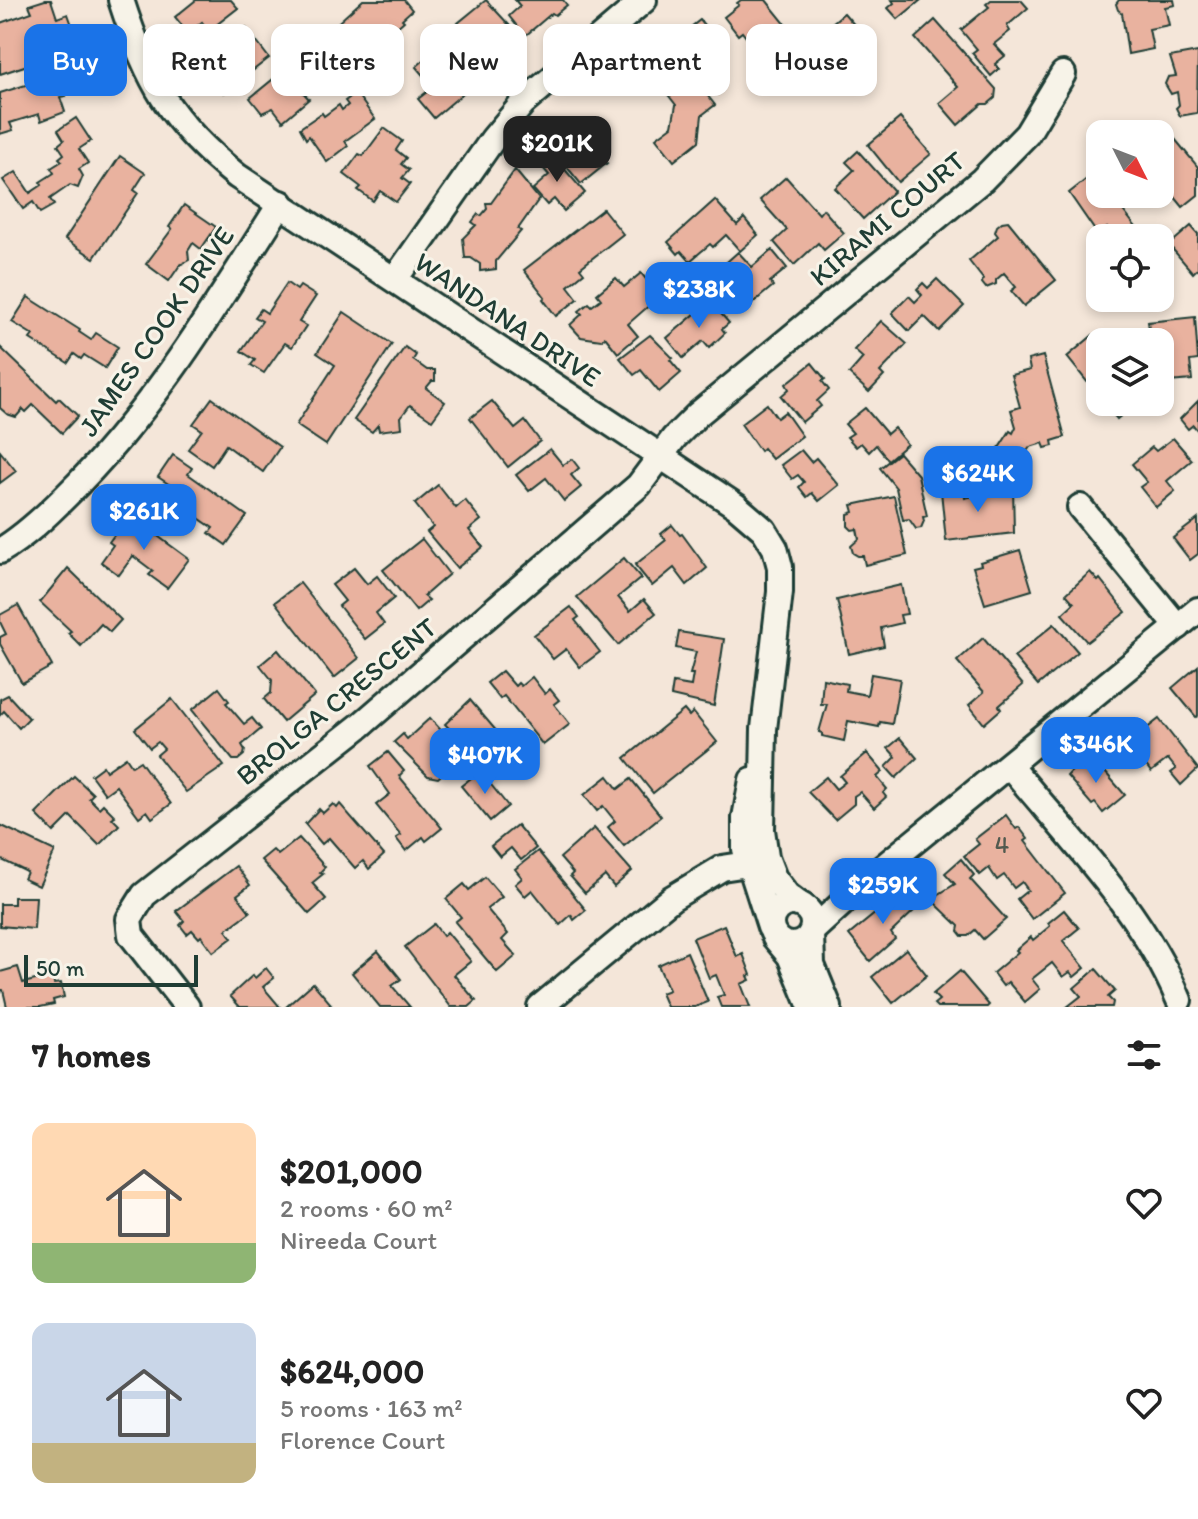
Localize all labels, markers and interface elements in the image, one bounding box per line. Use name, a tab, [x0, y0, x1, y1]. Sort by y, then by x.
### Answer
chip: Buy	[24, 24, 127, 96]
chip: Rent	[143, 24, 255, 96]
chip: Filters	[271, 24, 404, 96]
chip: New	[420, 24, 527, 96]
chip: Apartment	[543, 24, 730, 96]
chip: House	[746, 24, 877, 96]
pin: $201K	[501, 116, 613, 184]
north arrow	[1086, 120, 1174, 208]
map controls	[1086, 120, 1174, 416]
text: $201K	[521, 126, 593, 158]
street label: KIRAMI COURT	[802, 143, 972, 293]
street label: JAMES COOK DRIVE	[71, 219, 241, 443]
button: locate	[1086, 224, 1174, 312]
street label: WANDANA DRIVE	[408, 244, 608, 394]
pin: $238K	[643, 262, 755, 330]
text: $238K	[663, 272, 735, 304]
button: layers	[1086, 328, 1174, 416]
pin: $624K	[922, 446, 1034, 514]
text: $624K	[942, 456, 1014, 488]
pin: $261K	[88, 484, 200, 552]
text: $261K	[109, 494, 179, 526]
street label: BROLGA CRESCENT	[229, 610, 443, 792]
pin: $346K	[1040, 717, 1152, 785]
text: $346K	[1059, 727, 1133, 759]
pin: $407K	[429, 728, 541, 796]
text: $407K	[448, 738, 522, 770]
house number: 4	[995, 830, 1009, 859]
pin: $259K	[827, 858, 939, 926]
text: $259K	[848, 868, 918, 900]
scale bar	[24, 951, 198, 987]
text: 50 m	[36, 955, 85, 982]
icon: filters	[1122, 1033, 1166, 1077]
text: 7 homes	[32, 1035, 151, 1076]
text: $201,000	[280, 1151, 423, 1192]
icon: home	[96, 1155, 192, 1251]
icon: heart	[1122, 1181, 1166, 1225]
text: 2 rooms · 60 m²	[280, 1192, 453, 1224]
text: Nireeda Court	[280, 1224, 437, 1256]
text: $624,000	[280, 1351, 424, 1392]
icon: home	[96, 1355, 192, 1451]
icon: heart	[1122, 1381, 1166, 1425]
text: 5 rooms · 163 m²	[280, 1392, 463, 1424]
text: Florence Court	[280, 1424, 445, 1456]

